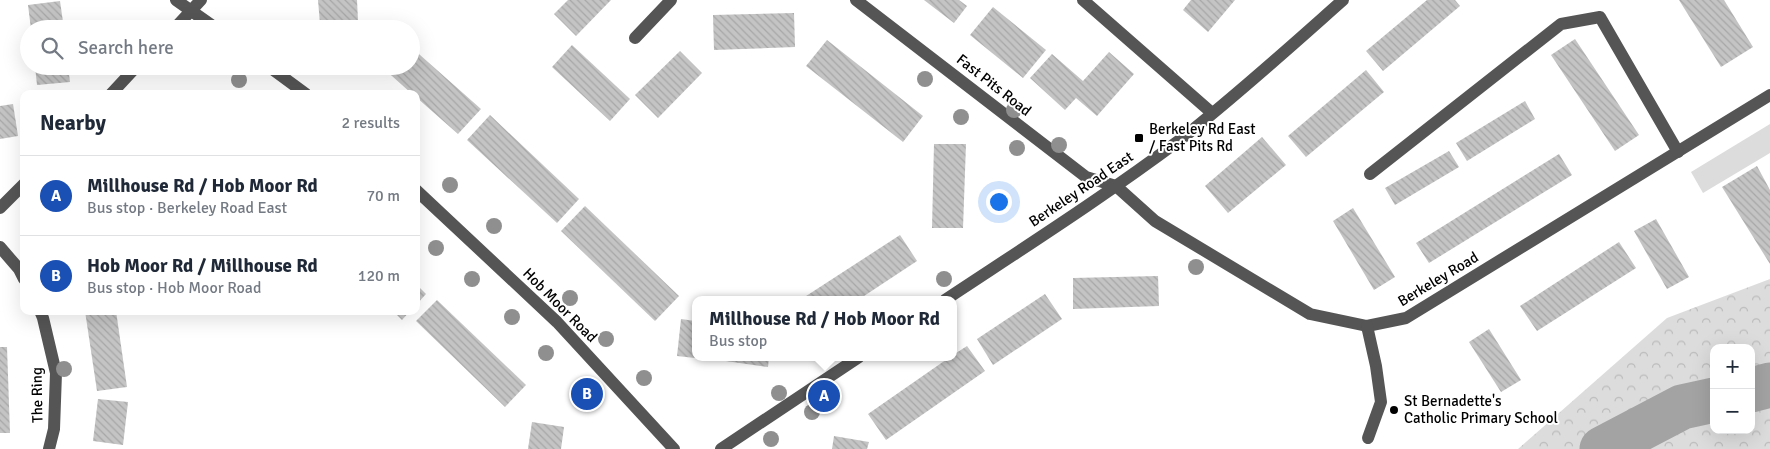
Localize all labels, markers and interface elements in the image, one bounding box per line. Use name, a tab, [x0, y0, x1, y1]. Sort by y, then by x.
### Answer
search box	[20, 20, 420, 75]
icon: search	[38, 34, 66, 62]
text: Search here	[78, 36, 174, 60]
street label: Fast Pits Road	[953, 50, 1035, 120]
text: Nearby	[40, 110, 106, 136]
text: 2 results	[341, 113, 400, 133]
place label: Berkeley Rd East / Fast Pits Rd	[1149, 120, 1256, 155]
marker: Berkeley Rd East / Fast Pits Rd	[1133, 132, 1145, 144]
street label: Berkeley Road East	[1025, 147, 1137, 231]
text: Millhouse Rd / Hob Moor Rd	[87, 174, 318, 198]
text: A	[51, 186, 61, 206]
text: 70 m	[366, 186, 400, 206]
your location	[986, 189, 1012, 215]
text: Bus stop · Berkeley Road East	[87, 198, 287, 218]
street label: Berkeley Road	[1394, 248, 1482, 310]
text: Hob Moor Rd / Millhouse Rd	[87, 254, 318, 278]
street label: Hob Moor Road	[519, 264, 601, 346]
text: B	[51, 266, 61, 286]
text: 120 m	[358, 266, 400, 286]
text: Bus stop · Hob Moor Road	[87, 278, 261, 298]
popup	[692, 296, 957, 361]
text: Millhouse Rd / Hob Moor Rd	[709, 307, 940, 331]
text: Bus stop	[709, 331, 767, 351]
map controls	[1710, 344, 1755, 434]
button: +	[1710, 344, 1755, 389]
street label: The Ring	[28, 367, 46, 423]
pin: B	[571, 375, 603, 413]
pin: A	[808, 377, 840, 415]
button: −	[1710, 389, 1755, 434]
place label: St Bernadette's Catholic Primary School	[1404, 392, 1558, 427]
marker: St Bernadette's Catholic Primary School	[1388, 404, 1400, 416]

